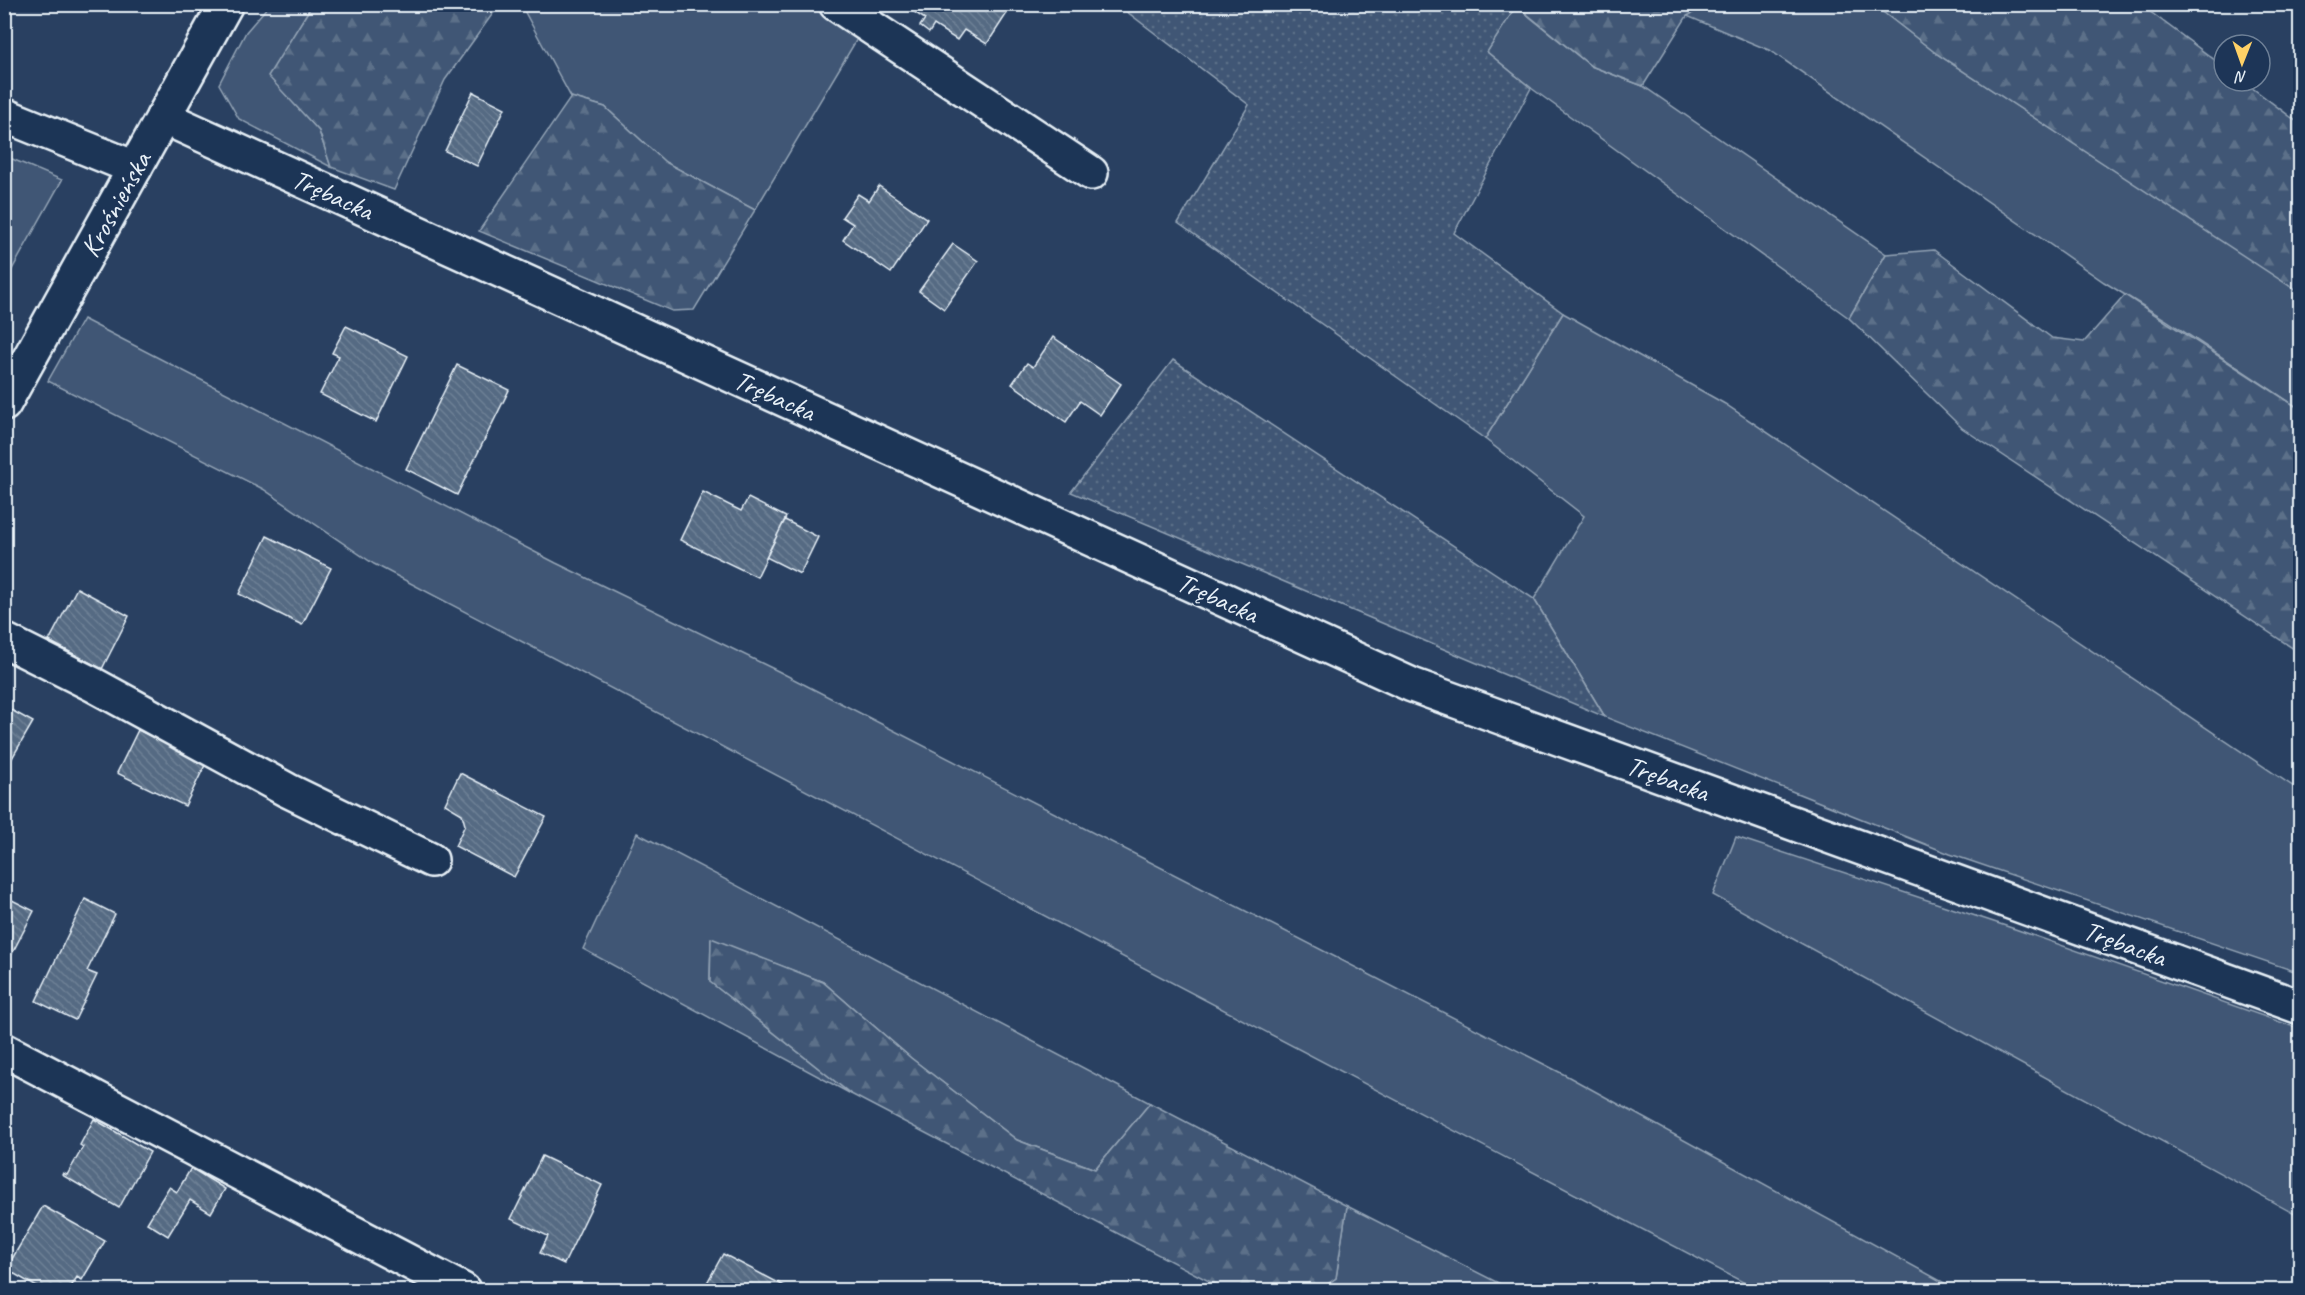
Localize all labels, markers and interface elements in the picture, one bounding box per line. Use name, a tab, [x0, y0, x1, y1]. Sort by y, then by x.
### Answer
north arrow	[2212, 33, 2272, 93]
text: N	[2234, 67, 2247, 87]
street label: Krośnieńska	[72, 144, 159, 263]
street label: Trębacka	[287, 161, 380, 228]
street label: Trębacka	[729, 362, 822, 429]
street label: Trębacka	[1172, 564, 1265, 631]
street label: Trębacka	[1622, 747, 1715, 810]
street label: Trębacka	[2079, 912, 2172, 975]

